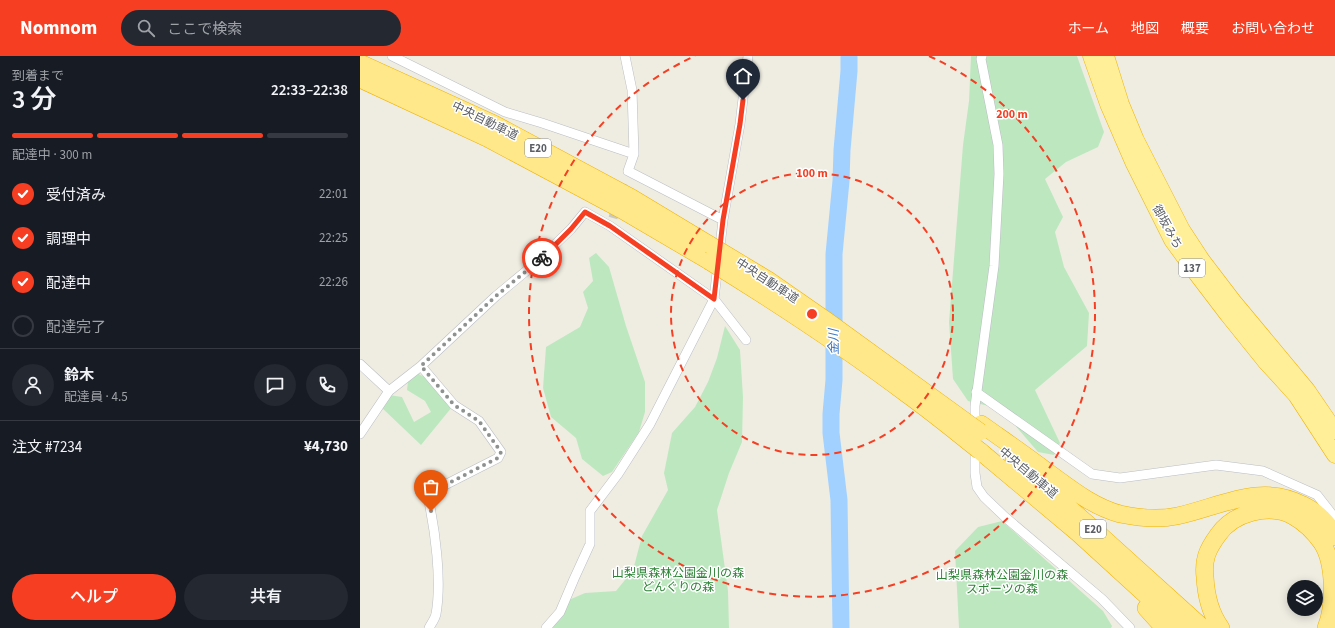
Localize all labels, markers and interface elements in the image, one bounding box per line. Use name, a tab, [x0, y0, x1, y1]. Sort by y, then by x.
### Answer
search box	[121, 10, 401, 46]
text: Nomnom	[20, 15, 97, 42]
icon: search	[135, 17, 157, 39]
text: ここで検索	[167, 19, 242, 40]
text: ホーム	[1067, 19, 1109, 39]
text: 地図	[1131, 19, 1159, 39]
text: 概要	[1181, 19, 1209, 39]
text: お問い合わせ	[1231, 19, 1315, 39]
pin	[726, 59, 760, 100]
icon: home	[732, 65, 754, 87]
text: 到着まで	[12, 67, 64, 85]
text: 22:33–22:38	[271, 80, 348, 101]
text: 3 分	[12, 81, 57, 118]
street label: 中央自動車道	[449, 98, 521, 144]
text: 200 m	[996, 106, 1028, 123]
road number: E20	[525, 139, 551, 157]
text: 配達中 · 300 m	[12, 146, 92, 164]
text: 100 m	[796, 165, 828, 182]
icon: check	[12, 183, 34, 205]
text: 受付済み	[46, 185, 106, 206]
text: 22:01	[319, 185, 348, 203]
street label: 御坂みち	[1148, 202, 1186, 252]
icon: check	[12, 227, 34, 249]
text: 調理中	[46, 229, 91, 250]
text: 22:25	[319, 229, 348, 247]
courier	[522, 238, 562, 278]
icon: bike	[531, 247, 553, 269]
street label: 中央自動車道	[732, 254, 802, 308]
road number: 137	[1179, 259, 1205, 277]
icon: check	[12, 271, 34, 293]
text: 配達中	[46, 273, 91, 294]
text: 22:26	[319, 273, 348, 291]
centre of rings	[805, 307, 819, 321]
text: 配達完了	[46, 317, 106, 338]
water label: 金川	[825, 327, 843, 355]
button: person	[12, 364, 54, 406]
button: chat	[254, 364, 296, 406]
button: phone	[306, 364, 348, 406]
text: 鈴木	[64, 365, 94, 386]
text: 配達員 · 4.5	[64, 388, 128, 406]
text: ¥4,730	[304, 436, 348, 457]
text: 注文 #7234	[12, 437, 82, 458]
street label: 中央自動車道	[995, 443, 1061, 503]
pin	[414, 470, 448, 511]
icon: bag	[420, 476, 442, 498]
road number: E20	[1080, 520, 1106, 538]
park label: 山梨県森林公園金川の森 どんぐりの森	[612, 565, 744, 596]
park label: 山梨県森林公園金川の森 スポーツの森	[936, 567, 1068, 598]
button: ヘルプ	[12, 574, 176, 620]
button: 共有	[184, 574, 348, 620]
map controls	[1287, 580, 1323, 616]
button: layers	[1287, 580, 1323, 616]

